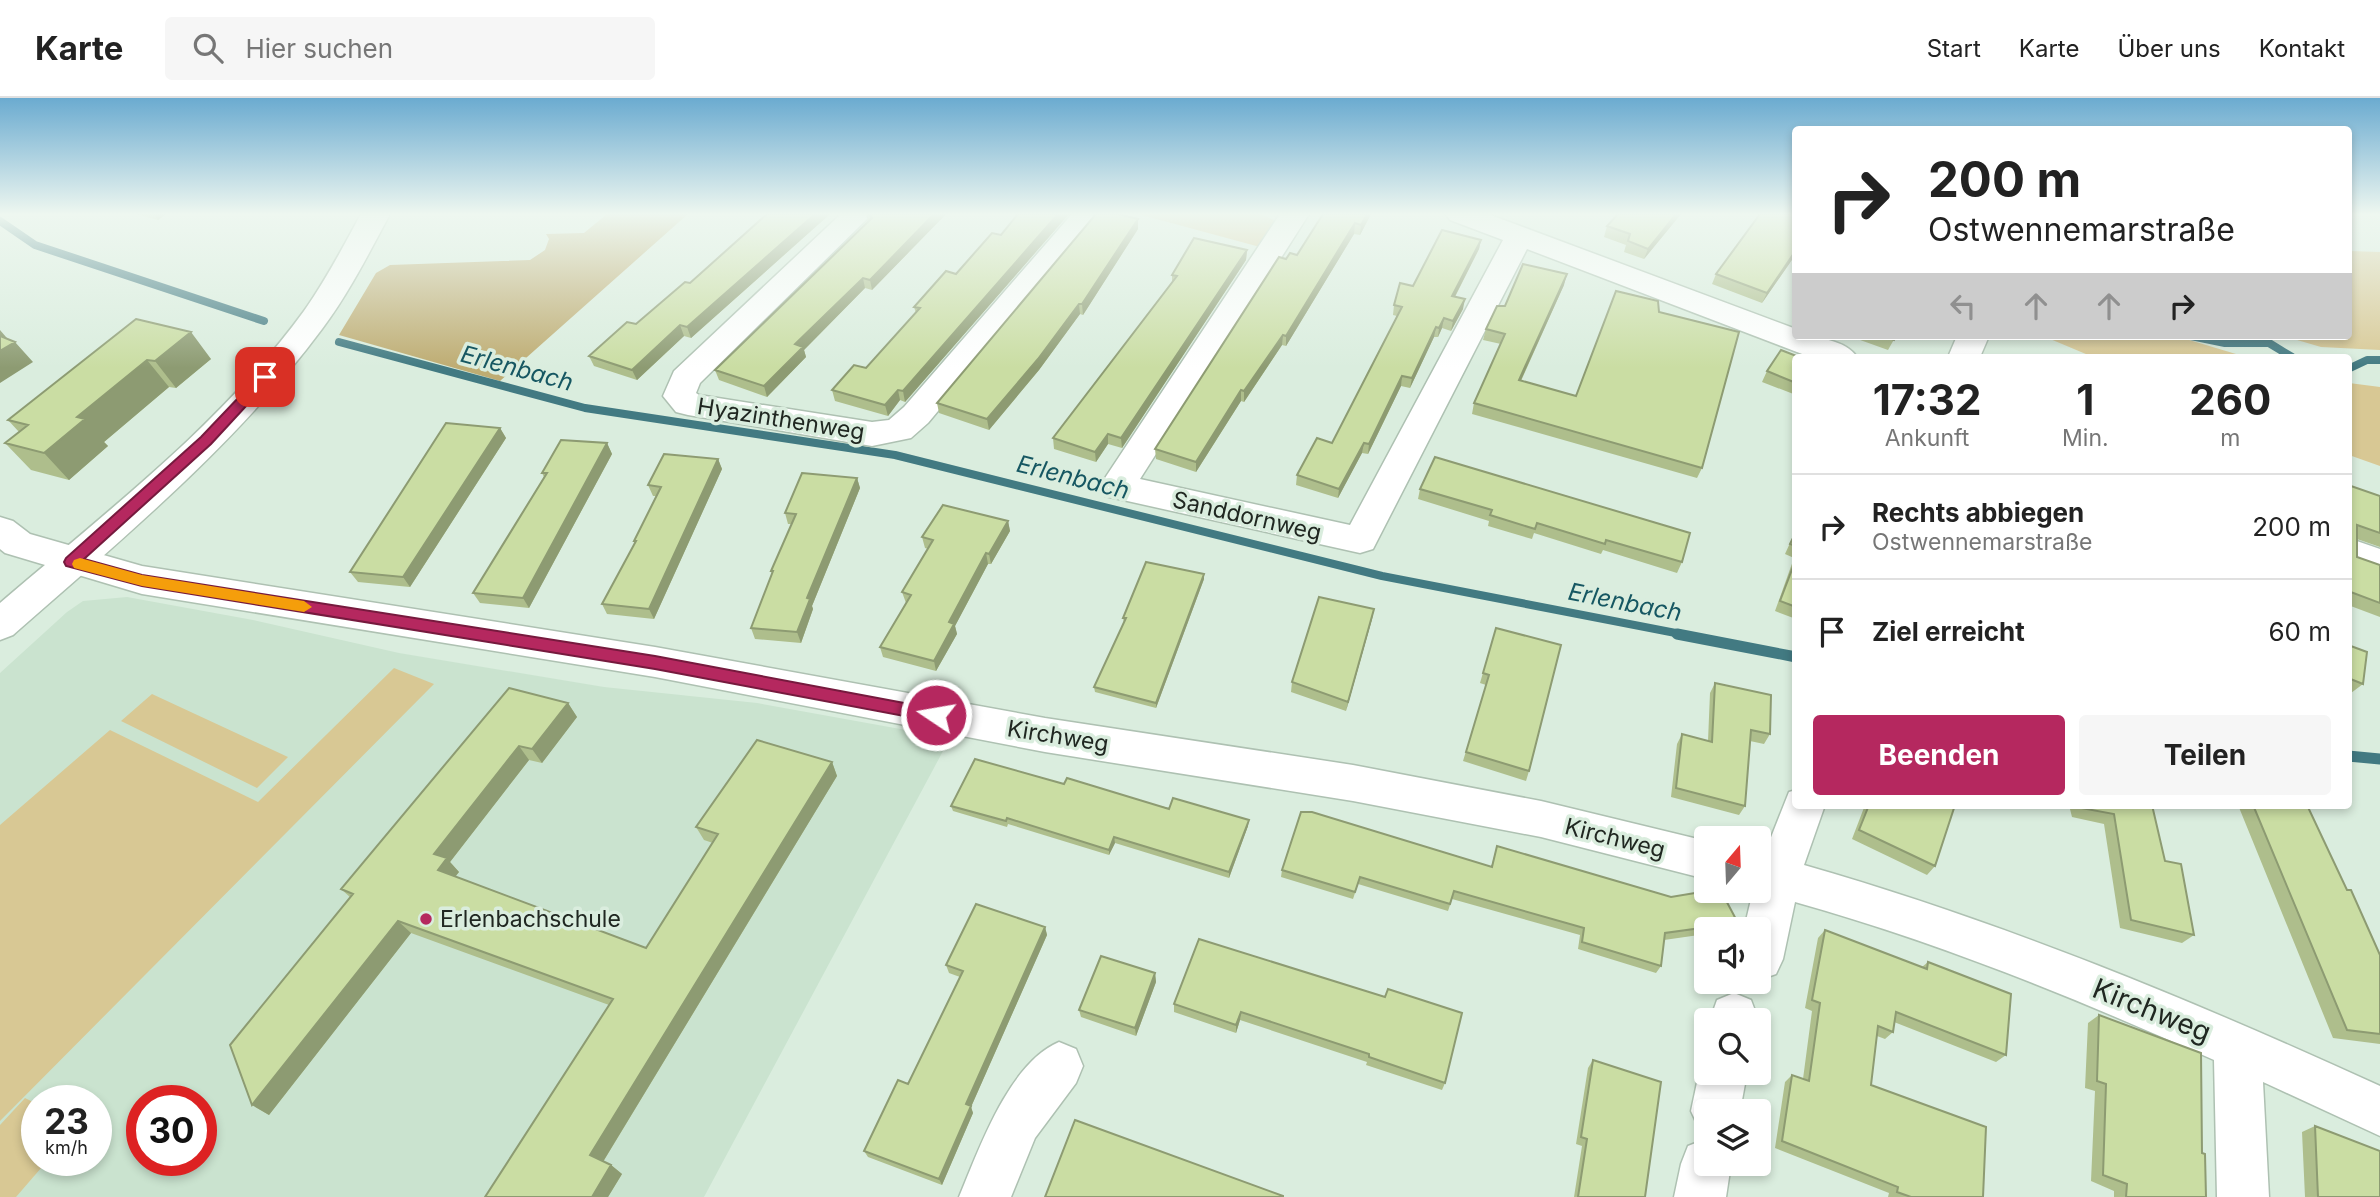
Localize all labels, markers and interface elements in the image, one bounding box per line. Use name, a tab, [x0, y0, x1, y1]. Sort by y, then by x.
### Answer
search box	[165, 17, 655, 80]
text: Karte	[35, 28, 123, 68]
icon: search	[189, 29, 227, 67]
text: Hier suchen	[245, 33, 393, 64]
text: Start	[1927, 34, 1981, 63]
text: Karte	[2019, 34, 2079, 63]
text: Über uns	[2117, 34, 2221, 63]
text: Kontakt	[2259, 34, 2345, 63]
text: 200 m	[1928, 150, 2081, 209]
icon: right	[1813, 154, 1904, 245]
text: Ostwennemarstraße	[1928, 210, 2235, 249]
icon: left	[1944, 287, 1982, 325]
icon: ahead	[2017, 287, 2055, 325]
icon: ahead	[2090, 287, 2128, 325]
icon: right	[2163, 287, 2201, 325]
water label: Erlenbach	[458, 339, 576, 397]
pin	[235, 347, 295, 407]
icon: arrive	[246, 358, 284, 396]
text: 17:32	[1873, 374, 1981, 425]
text: 1	[2076, 374, 2094, 425]
text: 260	[2189, 374, 2271, 425]
street label: Hyazinthenweg	[695, 392, 867, 446]
text: Ankunft	[1885, 424, 1969, 452]
text: Min.	[2062, 424, 2109, 452]
text: m	[2220, 424, 2240, 452]
water label: Erlenbach	[1014, 449, 1132, 505]
street label: Sanddornweg	[1170, 485, 1324, 547]
text: Rechts abbiegen	[1872, 497, 2084, 528]
icon: right	[1813, 508, 1851, 546]
text: 200 m	[2252, 511, 2331, 542]
text: Ostwennemarstraße	[1872, 528, 2093, 556]
water label: Erlenbach	[1566, 577, 1684, 627]
icon: arrive	[1813, 613, 1851, 651]
text: Ziel erreicht	[1872, 616, 2025, 647]
text: 60 m	[2268, 616, 2331, 647]
position arrow	[899, 678, 973, 752]
street label: Kirchweg	[1005, 714, 1111, 758]
button: Beenden	[1813, 715, 2065, 795]
button: Teilen	[2079, 715, 2331, 795]
street label: Kirchweg	[1562, 812, 1668, 864]
north arrow	[1694, 826, 1771, 903]
map controls	[1694, 826, 1771, 1176]
place label: Erlenbachschule	[440, 905, 621, 933]
marker: Erlenbachschule	[418, 911, 434, 927]
button: sound	[1694, 917, 1771, 994]
street label: Kirchweg	[2088, 971, 2216, 1049]
button: search	[1694, 1008, 1771, 1085]
speed limit sign: 30	[126, 1085, 217, 1176]
button: layers	[1694, 1099, 1771, 1176]
text: 23	[44, 1100, 89, 1142]
text: km/h	[45, 1137, 88, 1158]

